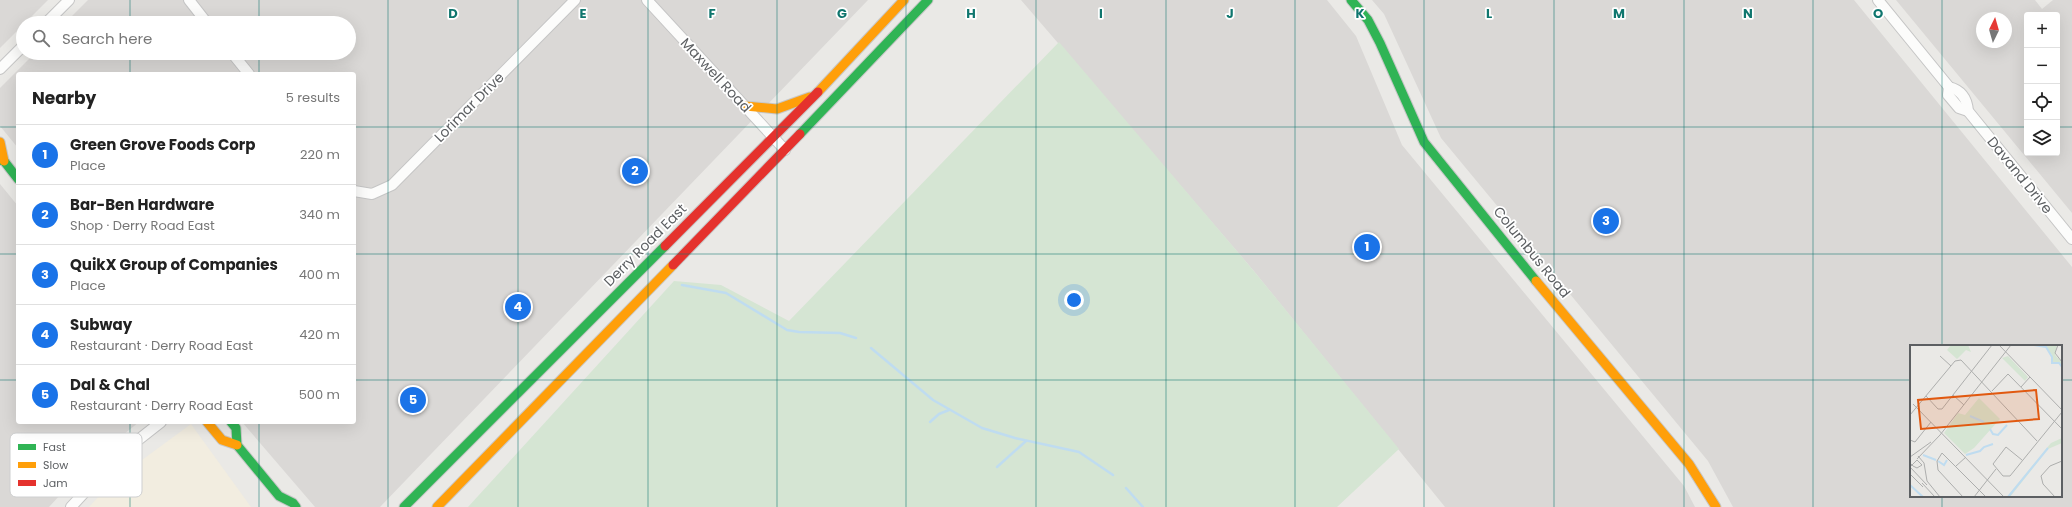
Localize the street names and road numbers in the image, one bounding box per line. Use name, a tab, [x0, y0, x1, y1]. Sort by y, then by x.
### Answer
street label: Maxwell Road	[676, 33, 756, 117]
street label: Lorimar Drive	[430, 67, 509, 146]
street label: Davand Drive	[1983, 132, 2058, 218]
street label: Derry Road East	[599, 199, 691, 291]
street label: Columbus Road	[1489, 202, 1575, 302]

